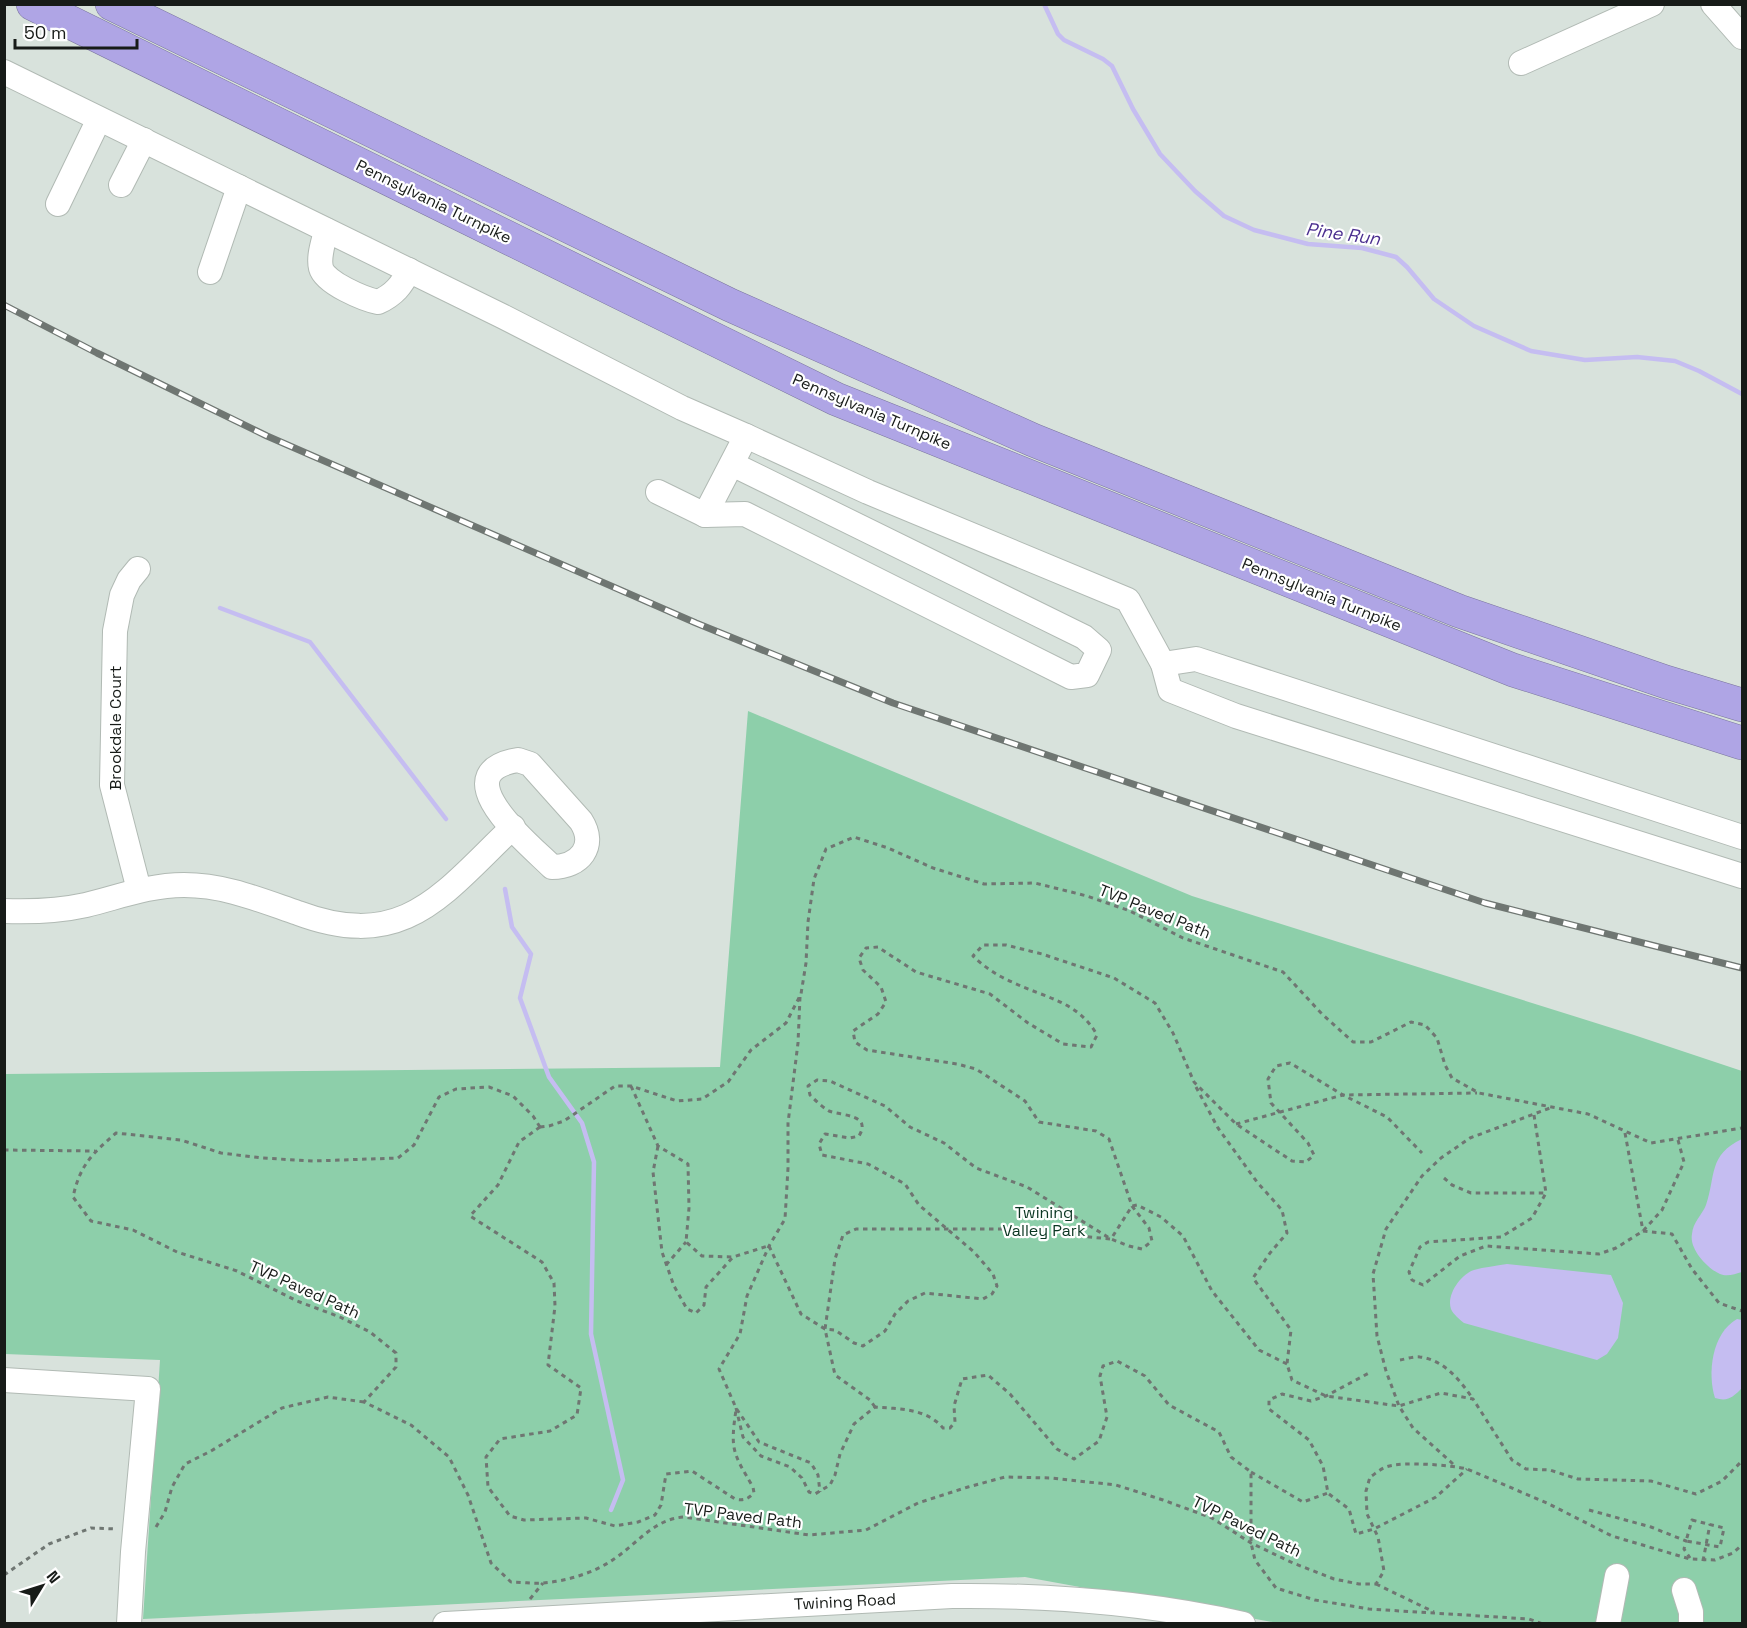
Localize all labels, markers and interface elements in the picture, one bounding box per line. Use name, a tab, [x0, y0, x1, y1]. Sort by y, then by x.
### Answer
scale bar	[15, 12, 136, 50]
text: 50 m	[24, 21, 66, 44]
street label: Pennsylvania Turnpike	[353, 155, 515, 248]
water label: Pine Run	[1304, 217, 1383, 250]
street label: Pennsylvania Turnpike	[789, 368, 954, 454]
street label: Pennsylvania Turnpike	[1239, 553, 1405, 636]
street label: Brookdale Court	[105, 666, 126, 790]
street label: TVP Paved Path	[1096, 879, 1214, 943]
park label: Twining Valley Park	[1002, 1202, 1086, 1241]
street label: TVP Paved Path	[246, 1256, 363, 1323]
street label: TVP Paved Path	[1189, 1491, 1305, 1562]
street label: TVP Paved Path	[683, 1498, 803, 1533]
north arrow	[12, 1556, 72, 1616]
text: N	[42, 1566, 65, 1588]
street label: Twining Road	[793, 1588, 897, 1615]

